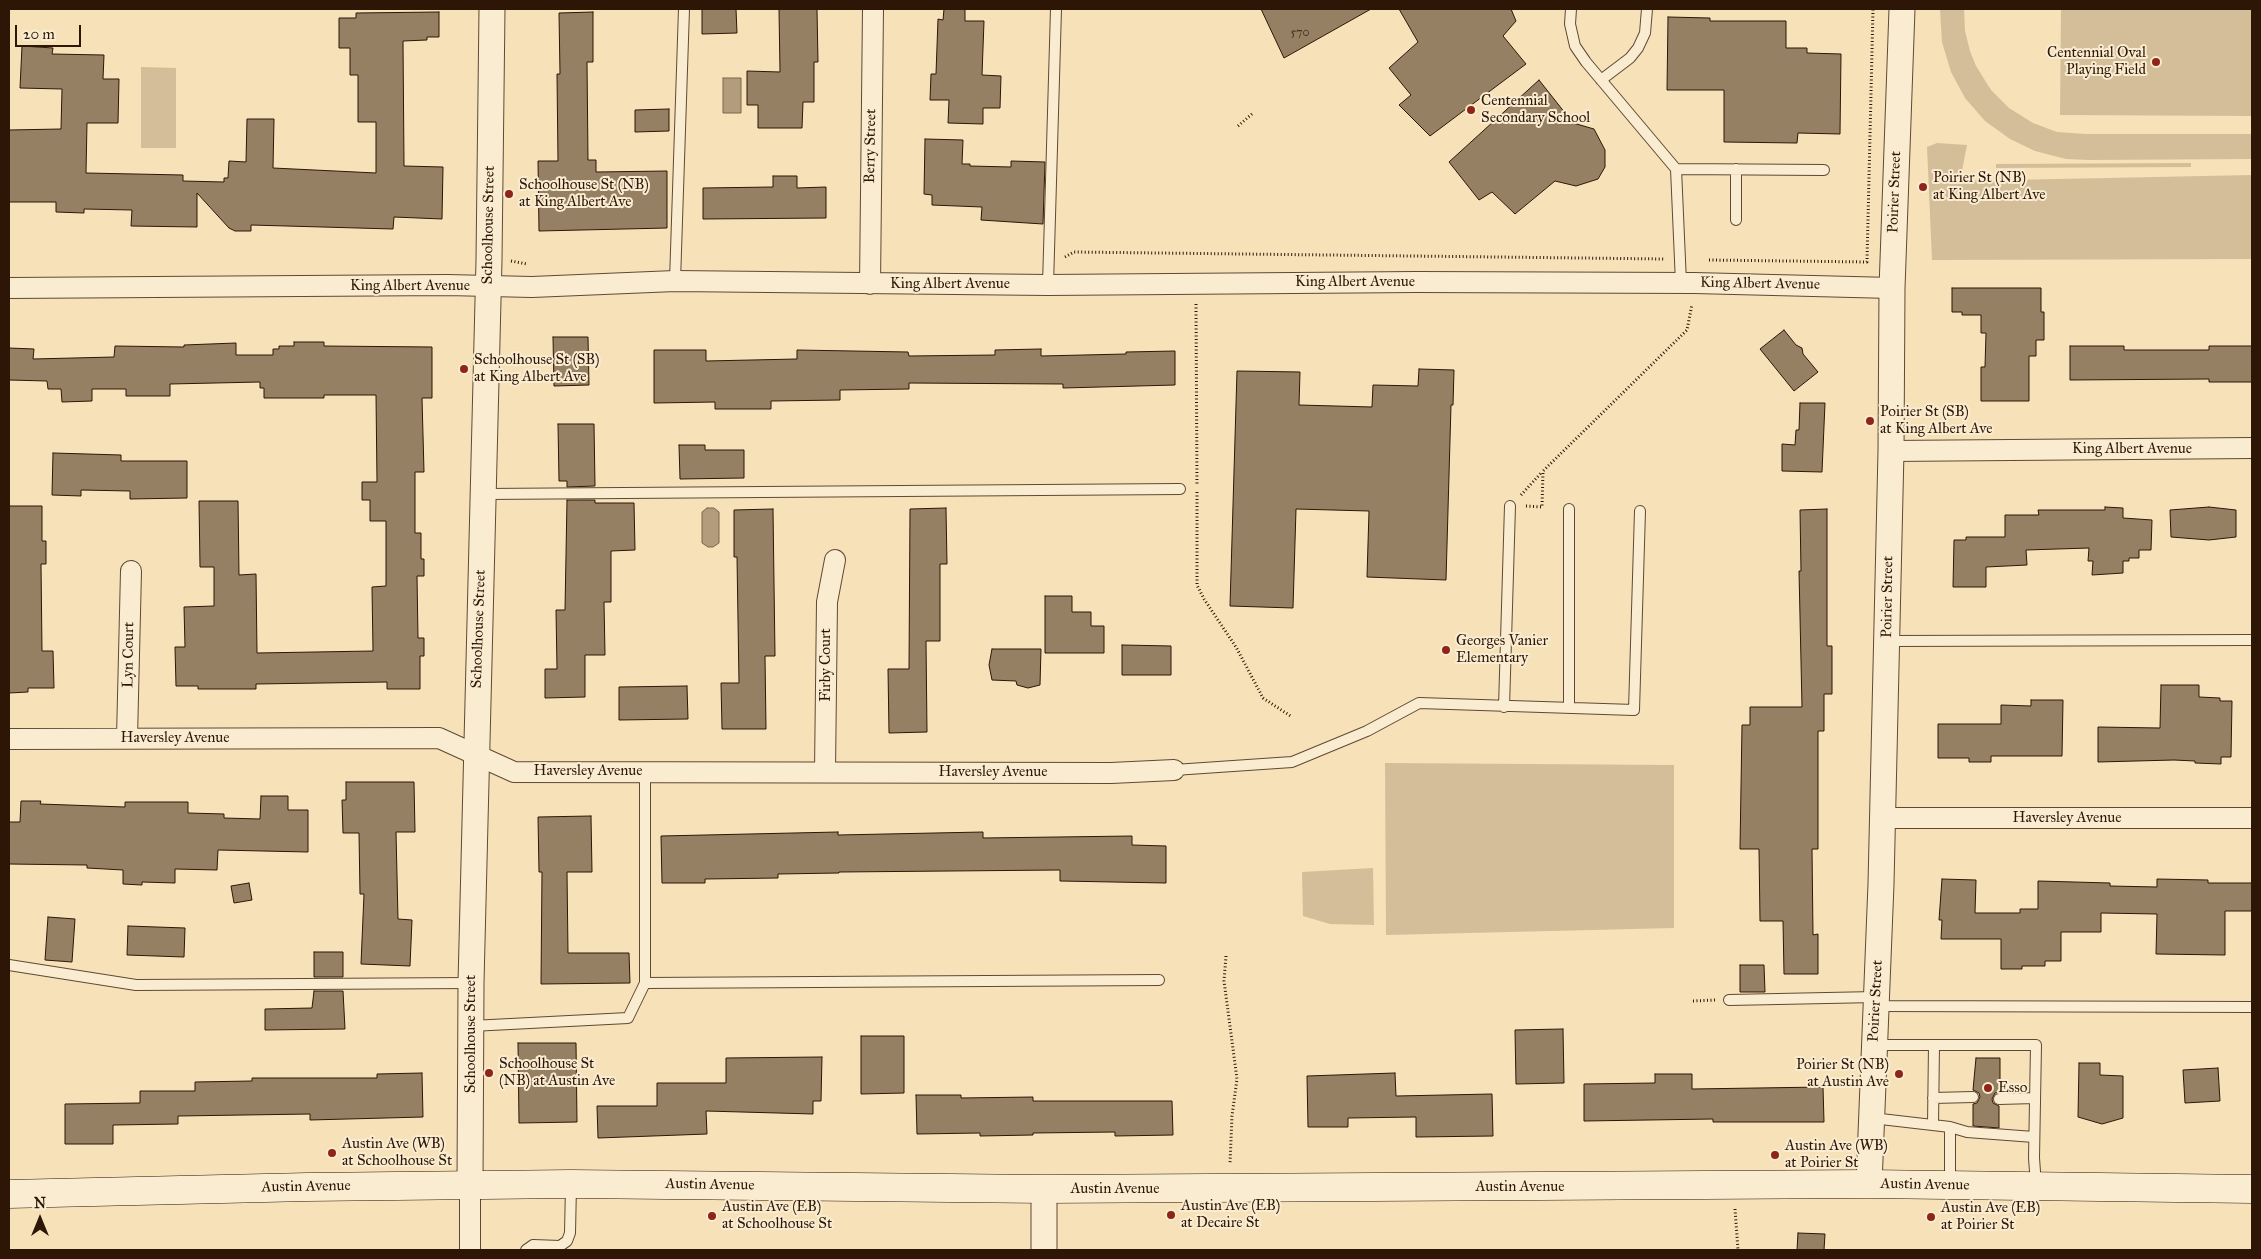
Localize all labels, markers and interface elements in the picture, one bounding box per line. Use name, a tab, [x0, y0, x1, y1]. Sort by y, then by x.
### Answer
scale bar	[18, 15, 84, 47]
text: 20 m	[23, 25, 55, 43]
house number: 570	[1291, 26, 1309, 40]
place label: Centennial Oval Playing Field	[2047, 44, 2146, 79]
marker: Centennial Oval Playing Field	[2150, 56, 2162, 68]
place label: Centennial Secondary School	[1481, 92, 1590, 127]
marker: Centennial Secondary School	[1465, 104, 1477, 116]
street label: Berry Street	[861, 108, 881, 184]
street label: Poirier Street	[1885, 151, 1905, 233]
street label: Schoolhouse Street	[479, 165, 499, 285]
place label: Poirier St (NB) at King Albert Ave	[1933, 169, 2046, 204]
place label: Schoolhouse St (NB) at King Albert Ave	[519, 176, 649, 211]
marker: Poirier St (NB) at King Albert Ave	[1917, 181, 1929, 193]
marker: Schoolhouse St (NB) at King Albert Ave	[503, 188, 515, 200]
street label: King Albert Avenue	[1295, 273, 1415, 291]
street label: King Albert Avenue	[1700, 274, 1820, 294]
street label: King Albert Avenue	[890, 275, 1010, 293]
street label: King Albert Avenue	[350, 277, 470, 295]
place label: Schoolhouse St (SB) at King Albert Ave	[474, 351, 600, 386]
marker: Schoolhouse St (SB) at King Albert Ave	[458, 363, 470, 375]
place label: Poirier St (SB) at King Albert Ave	[1880, 403, 1993, 438]
marker: Poirier St (SB) at King Albert Ave	[1864, 415, 1876, 427]
street label: King Albert Avenue	[2072, 440, 2192, 458]
street label: Poirier Street	[1878, 556, 1898, 638]
street label: Schoolhouse Street	[468, 569, 490, 689]
street label: Lyn Court	[119, 622, 139, 688]
street label: Firby Court	[817, 628, 835, 702]
place label: Georges Vanier Elementary	[1456, 632, 1548, 667]
marker: Georges Vanier Elementary	[1440, 644, 1452, 656]
street label: Haversley Avenue	[121, 729, 229, 747]
street label: Haversley Avenue	[534, 762, 642, 780]
street label: Haversley Avenue	[939, 763, 1047, 781]
street label: Haversley Avenue	[2013, 809, 2121, 827]
street label: Poirier Street	[1865, 960, 1887, 1042]
street label: Schoolhouse Street	[462, 975, 480, 1093]
place label: Schoolhouse St (NB) at Austin Ave	[499, 1055, 615, 1090]
place label: Poirier St (NB) at Austin Ave	[1796, 1056, 1889, 1091]
marker: Schoolhouse St (NB) at Austin Ave	[483, 1067, 495, 1079]
marker: Poirier St (NB) at Austin Ave	[1893, 1068, 1905, 1080]
place label: Esso	[1998, 1079, 2027, 1097]
marker: Esso	[1982, 1082, 1994, 1094]
place label: Austin Ave (WB) at Schoolhouse St	[342, 1135, 452, 1170]
place label: Austin Ave (WB) at Poirier St	[1785, 1137, 1888, 1172]
marker: Austin Ave (WB) at Schoolhouse St	[326, 1147, 338, 1159]
marker: Austin Ave (WB) at Poirier St	[1769, 1149, 1781, 1161]
street label: Austin Avenue	[665, 1175, 755, 1195]
street label: Austin Avenue	[1880, 1175, 1970, 1195]
street label: Austin Avenue	[261, 1177, 351, 1197]
street label: Austin Avenue	[1475, 1178, 1565, 1196]
street label: Austin Avenue	[1070, 1180, 1160, 1198]
north arrow	[15, 1194, 65, 1244]
text: N	[34, 1195, 46, 1212]
place label: Austin Ave (EB) at Decaire St	[1181, 1197, 1280, 1232]
place label: Austin Ave (EB) at Schoolhouse St	[722, 1198, 832, 1233]
place label: Austin Ave (EB) at Poirier St	[1941, 1199, 2040, 1234]
marker: Austin Ave (EB) at Decaire St	[1165, 1209, 1177, 1221]
marker: Austin Ave (EB) at Schoolhouse St	[706, 1210, 718, 1222]
marker: Austin Ave (EB) at Poirier St	[1925, 1211, 1937, 1223]

